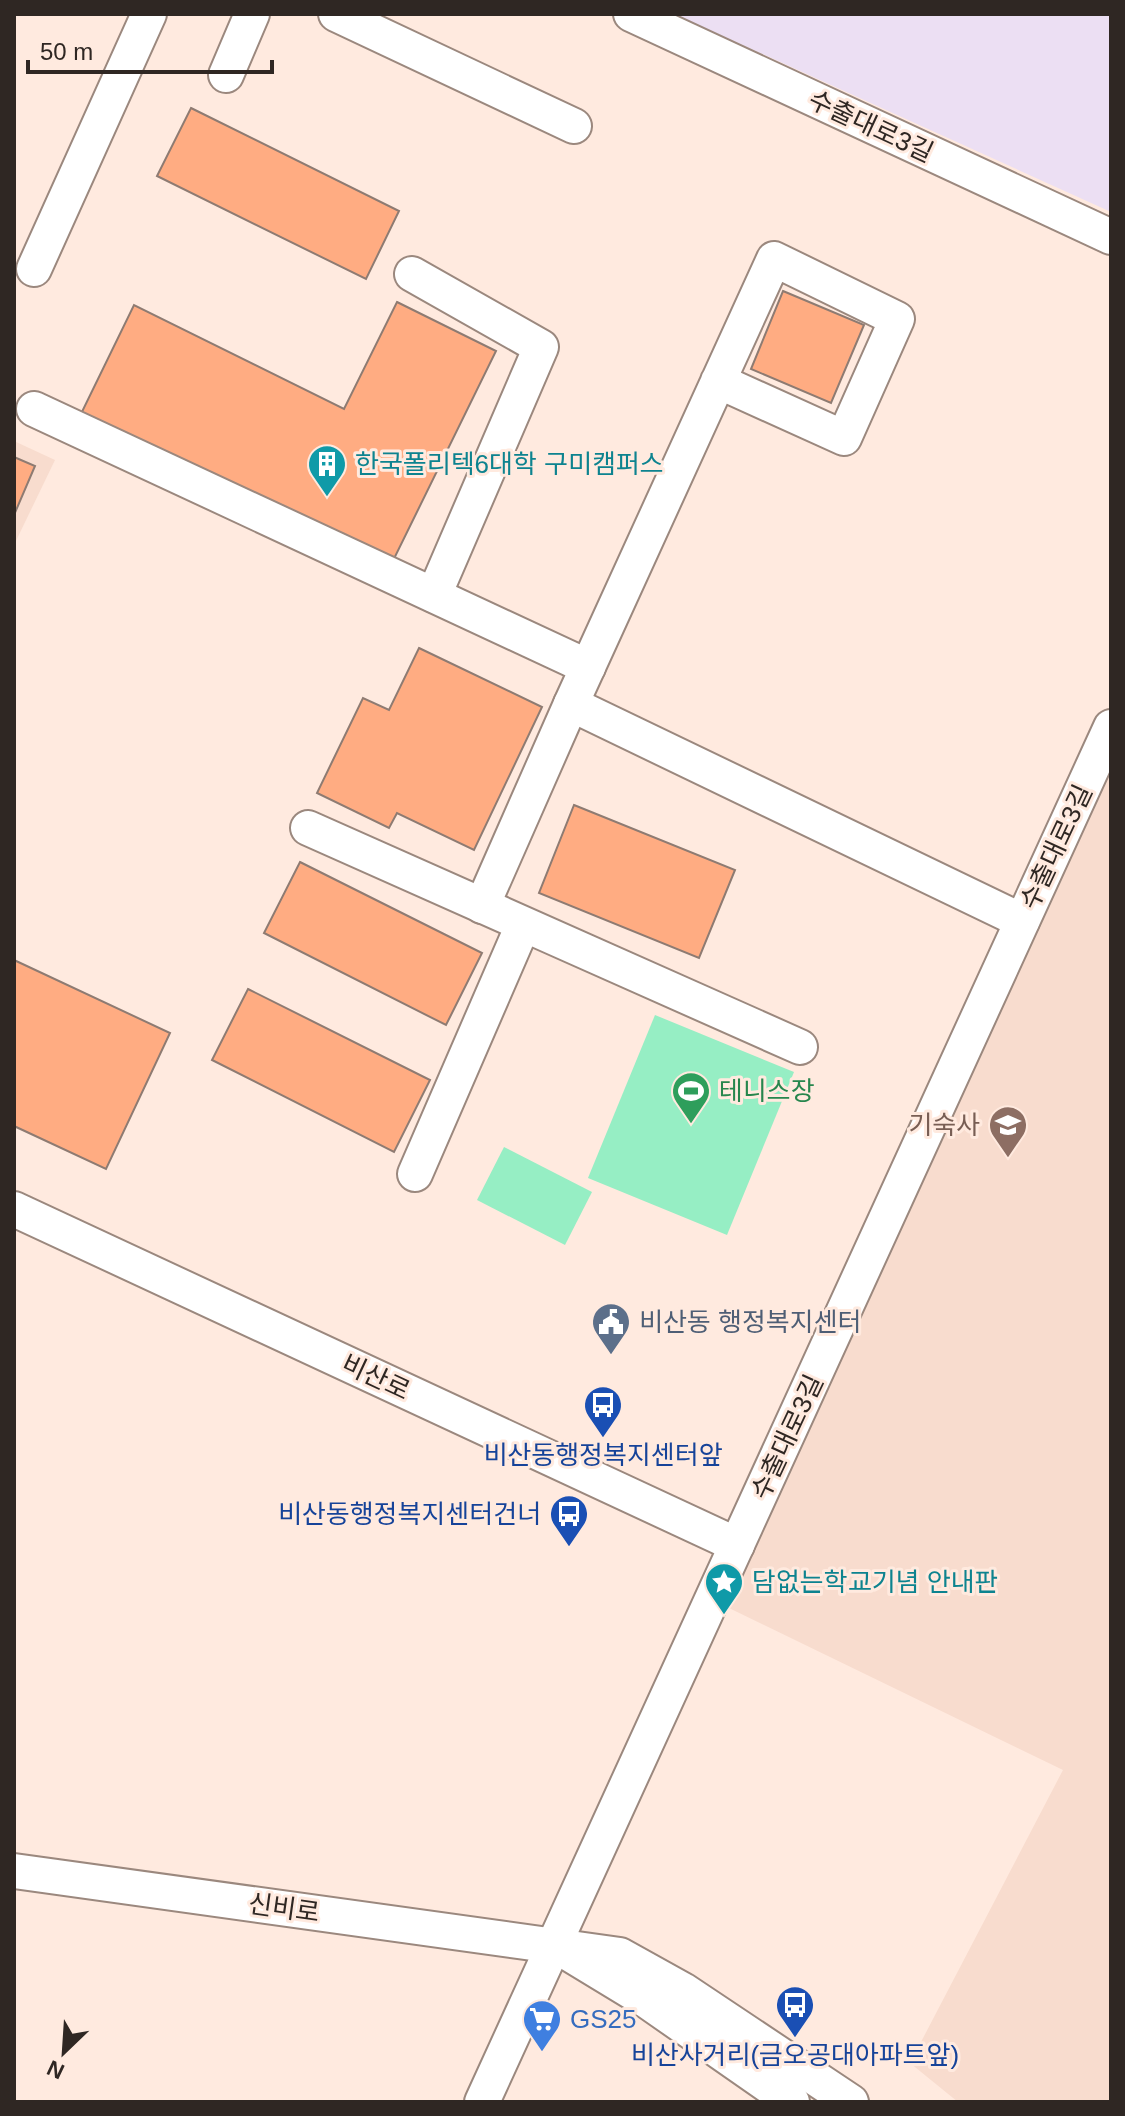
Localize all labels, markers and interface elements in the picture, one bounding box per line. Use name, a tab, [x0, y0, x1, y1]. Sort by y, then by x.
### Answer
scale bar	[28, 24, 272, 74]
text: 50 m	[40, 38, 93, 65]
street label: 수출대로3길	[804, 84, 938, 168]
building icon: 한국폴리텍6대학 구미캠퍼스	[306, 443, 348, 498]
place label: 한국폴리텍6대학 구미캠퍼스	[355, 449, 664, 479]
street label: 수출대로3길	[1014, 780, 1098, 914]
sports icon: 테니스장	[670, 1070, 712, 1125]
place label: 테니스장	[719, 1076, 815, 1106]
school or university icon: 기숙사	[987, 1104, 1029, 1159]
place label: 기숙사	[908, 1110, 980, 1140]
public building icon: 비산동 행정복지센터	[590, 1301, 632, 1356]
place label: 비산동 행정복지센터	[639, 1307, 862, 1337]
street label: 비산로	[337, 1348, 415, 1406]
street label: 수출대로3길	[745, 1370, 829, 1504]
bus stop icon: 비산동행정복지센터앞	[582, 1384, 624, 1439]
place label: 비산동행정복지센터앞	[483, 1440, 723, 1470]
bus stop icon: 비산동행정복지센터건너	[548, 1493, 590, 1548]
place label: 비산동행정복지센터건너	[278, 1499, 541, 1529]
place icon: 담없는학교기념 안내판	[703, 1561, 745, 1616]
place label: 담없는학교기념 안내판	[752, 1567, 998, 1597]
street label: 신비로	[246, 1888, 322, 1928]
bus stop icon: 비산사거리(금오공대아파트앞)	[774, 1984, 816, 2039]
supermarket icon: GS25	[521, 1998, 563, 2053]
place label: GS25	[570, 2004, 637, 2034]
north arrow	[24, 2012, 104, 2092]
place label: 비산사거리(금오공대아파트앞)	[631, 2040, 959, 2070]
text: N	[43, 2055, 68, 2084]

